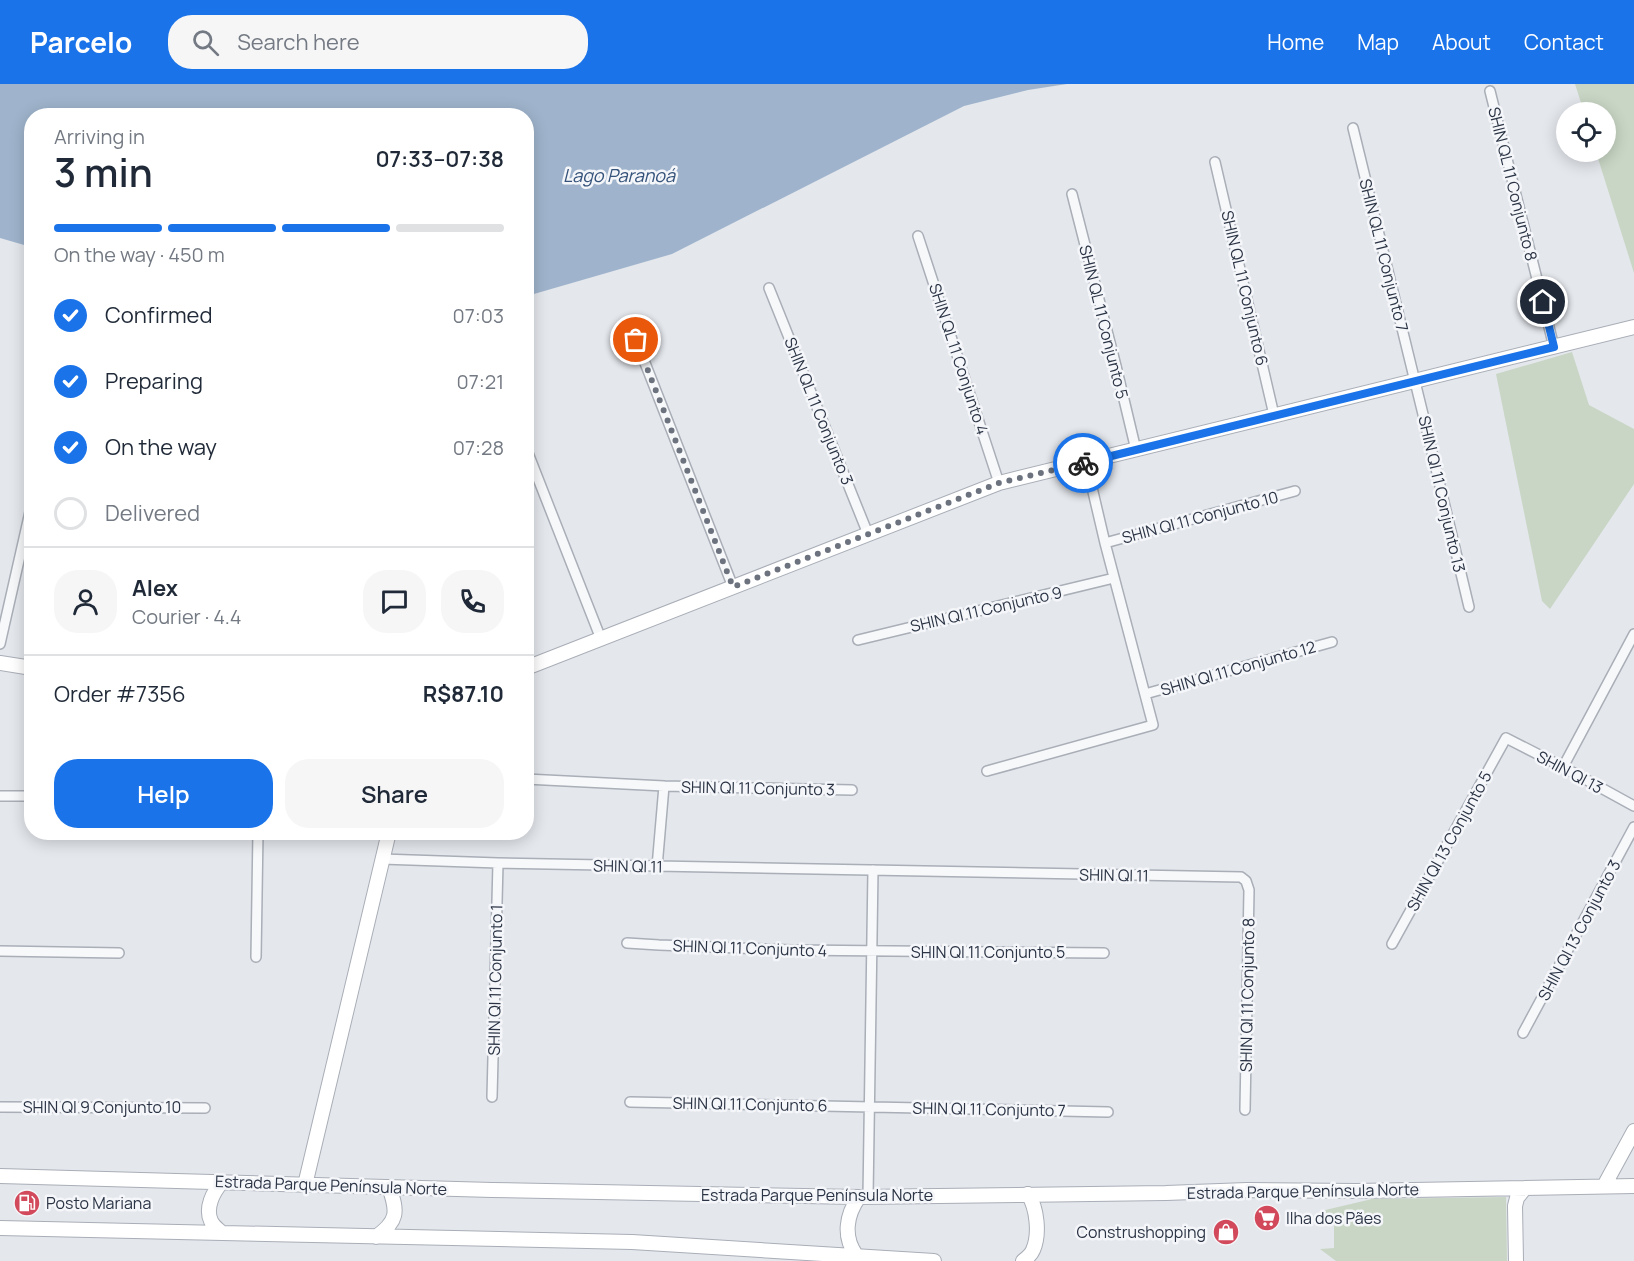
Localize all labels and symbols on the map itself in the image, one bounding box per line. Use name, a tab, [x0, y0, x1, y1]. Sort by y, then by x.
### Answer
street label: SHIN QL 11 Conjunto 8	[1483, 105, 1543, 263]
water label: Lago Paranoá	[563, 163, 676, 187]
street label: SHIN QL 11 Conjunto 7	[1354, 176, 1414, 334]
street label: SHIN QL 11 Conjunto 6	[1216, 208, 1274, 368]
street label: SHIN QL 11 Conjunto 5	[1074, 243, 1134, 401]
pin	[1517, 276, 1568, 327]
street label: SHIN QL 11 Conjunto 4	[924, 280, 994, 438]
pin	[610, 314, 661, 365]
street label: SHIN QL 11 Conjunto 3	[779, 334, 859, 488]
street label: SHIN QI 11 Conjunto 13	[1413, 413, 1471, 575]
courier	[1053, 433, 1113, 493]
street label: SHIN QI 11 Conjunto 10	[1119, 486, 1281, 548]
street label: SHIN QI 11 Conjunto 9	[908, 581, 1064, 637]
street label: SHIN QI 11 Conjunto 12	[1158, 635, 1318, 701]
street label: SHIN QI 13	[1533, 745, 1607, 799]
street label: SHIN QI 13 Conjunto 5	[1401, 767, 1497, 915]
street label: SHIN QI 11 Conjunto 3	[681, 776, 835, 800]
street label: SHIN QI 11	[593, 854, 663, 878]
street label: SHIN QI 13 Conjunto 3	[1533, 856, 1625, 1004]
street label: SHIN QI 11	[1079, 863, 1149, 887]
street label: SHIN QI 11 Conjunto 1	[483, 904, 507, 1056]
street label: SHIN QI 11 Conjunto 8	[1235, 918, 1259, 1072]
street label: SHIN QI 11 Conjunto 4	[672, 934, 828, 962]
street label: SHIN QI 11 Conjunto 5	[911, 941, 1065, 963]
street label: SHIN QI 11 Conjunto 6	[672, 1092, 828, 1116]
street label: SHIN QI 9 Conjunto 10	[23, 1096, 181, 1118]
street label: SHIN QI 11 Conjunto 7	[912, 1097, 1066, 1121]
street label: Estrada Parque Península Norte	[215, 1170, 447, 1200]
street label: Estrada Parque Península Norte	[1187, 1178, 1419, 1204]
street label: Estrada Parque Península Norte	[701, 1184, 933, 1206]
fuel station icon: Posto Mariana	[12, 1188, 42, 1218]
place label: Posto Mariana	[46, 1192, 151, 1214]
supermarket icon: Ilha dos Pães	[1252, 1203, 1282, 1233]
place label: Ilha dos Pães	[1286, 1207, 1381, 1229]
shop icon: Construshopping	[1211, 1217, 1241, 1247]
place label: Construshopping	[1076, 1221, 1206, 1243]

